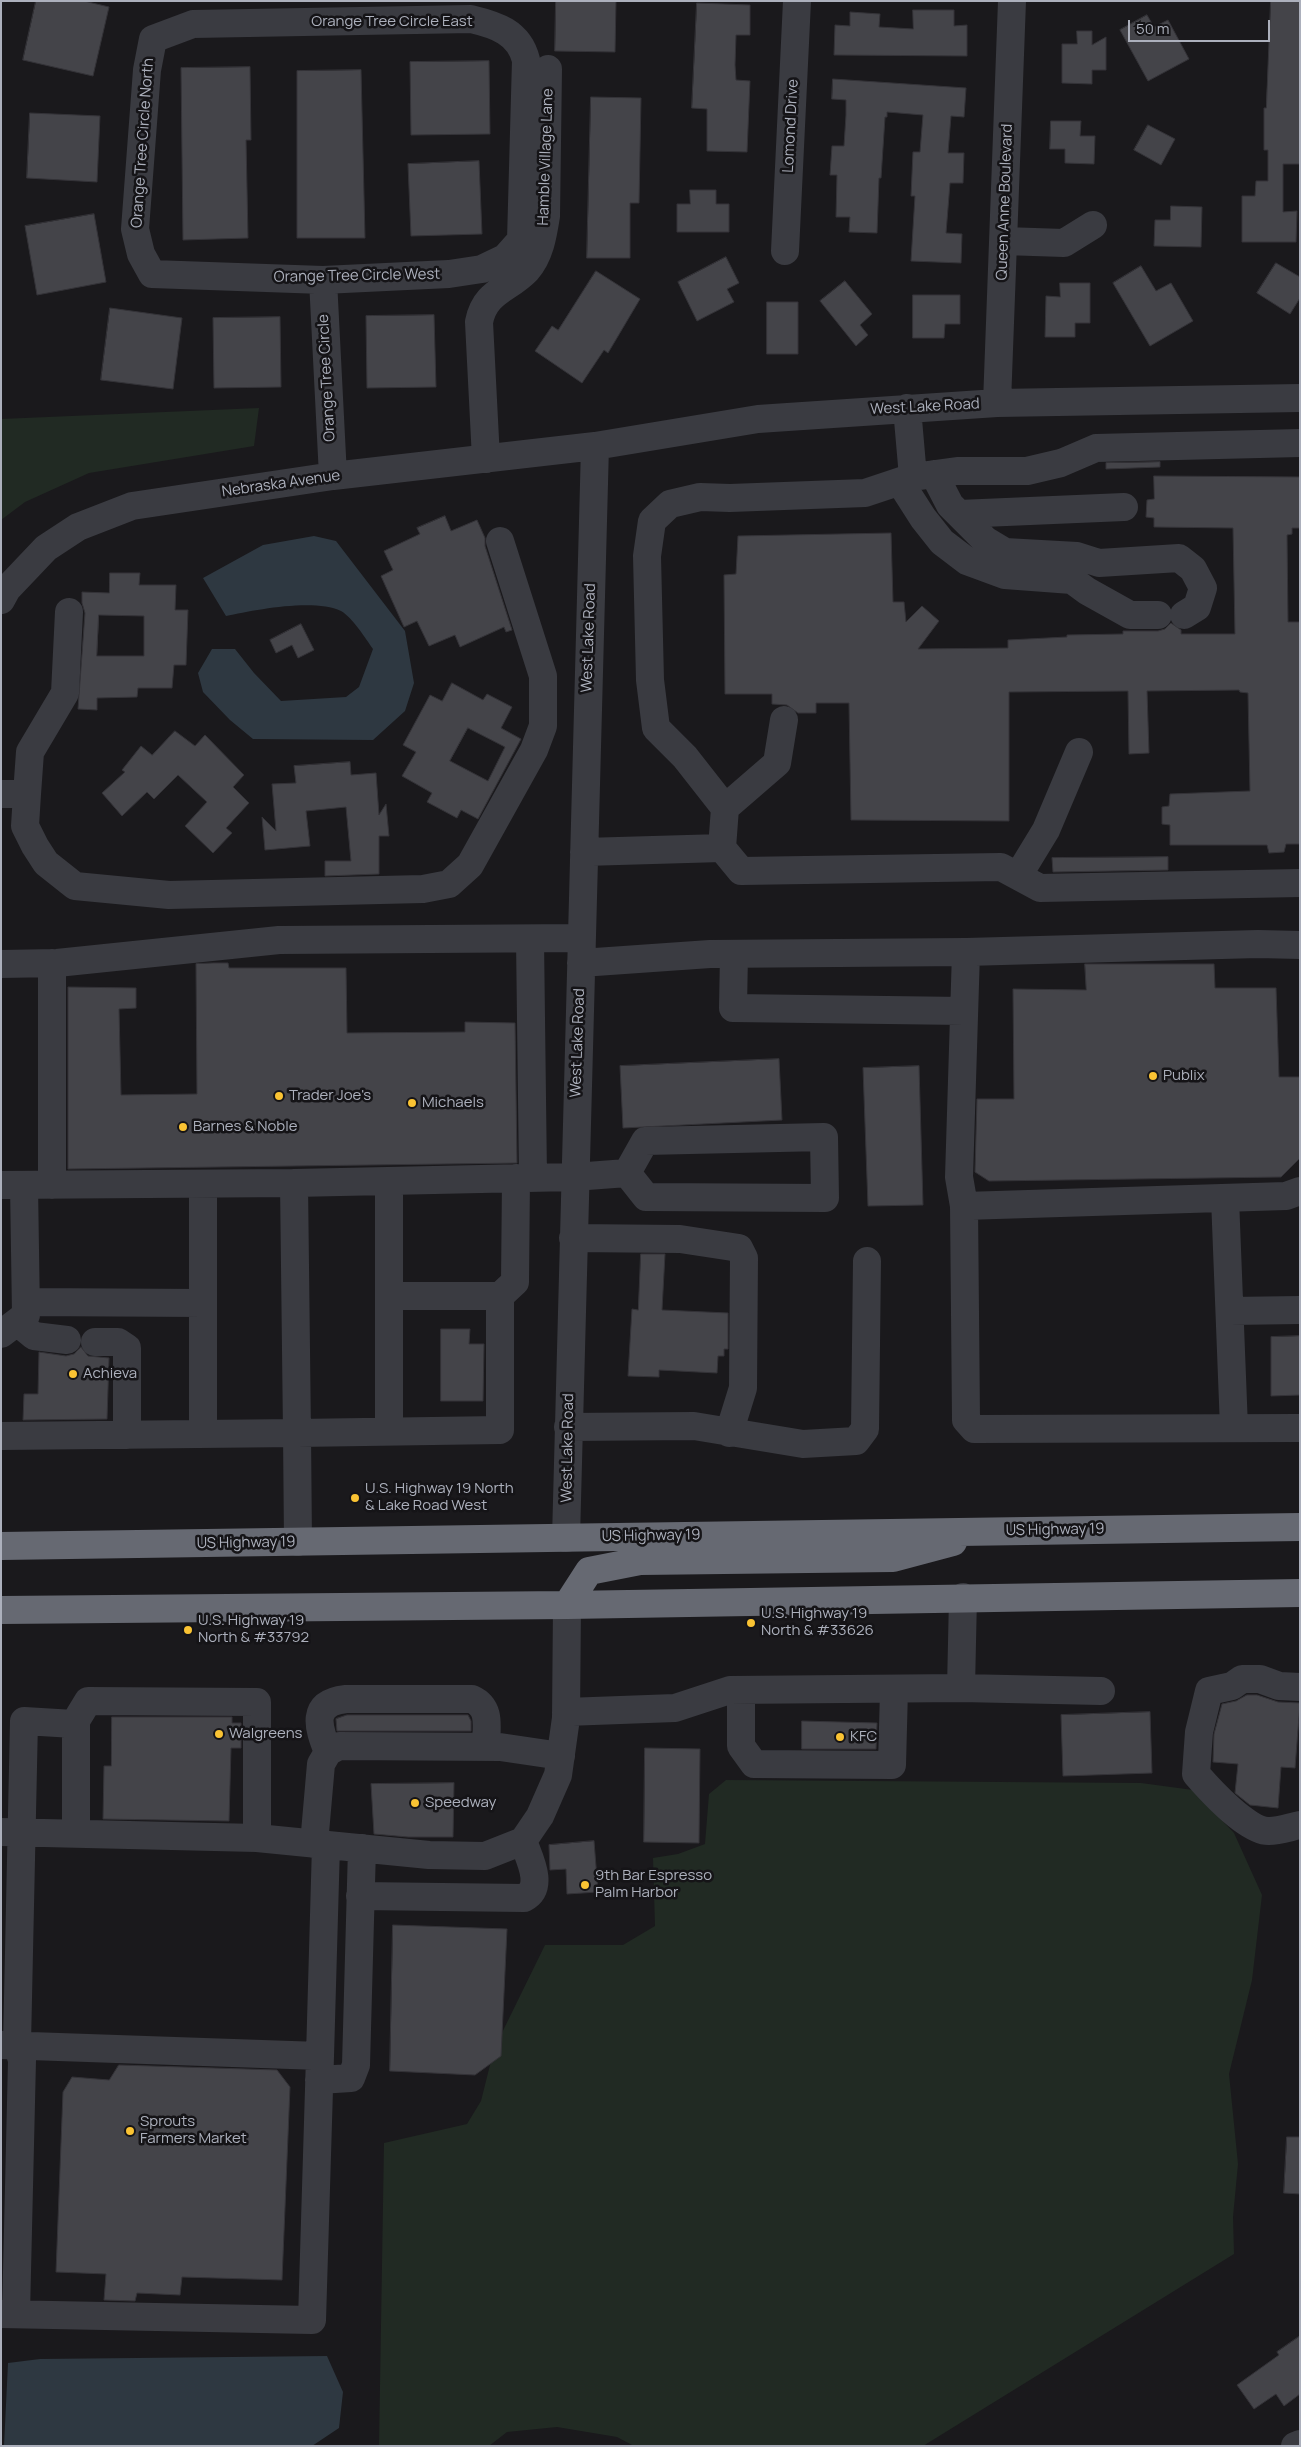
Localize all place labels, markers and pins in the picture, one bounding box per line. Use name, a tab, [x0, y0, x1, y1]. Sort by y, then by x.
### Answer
place label: Publix	[1163, 1067, 1205, 1085]
marker: Publix	[1147, 1070, 1159, 1082]
place label: Trader Joe's	[289, 1087, 371, 1105]
marker: Trader Joe's	[273, 1090, 285, 1102]
place label: Michaels	[422, 1094, 484, 1112]
marker: Michaels	[406, 1097, 418, 1109]
place label: Barnes & Noble	[193, 1118, 297, 1136]
marker: Barnes & Noble	[177, 1121, 189, 1133]
place label: Achieva	[83, 1365, 137, 1383]
marker: Achieva	[67, 1368, 79, 1380]
place label: U.S. Highway 19 North & Lake Road West	[365, 1480, 514, 1515]
marker: U.S. Highway 19 North & Lake Road West	[349, 1492, 361, 1504]
place label: U.S. Highway 19 North & #33626	[761, 1605, 874, 1640]
place label: U.S. Highway 19 North & #33792	[198, 1612, 309, 1647]
marker: U.S. Highway 19 North & #33626	[745, 1617, 757, 1629]
marker: U.S. Highway 19 North & #33792	[182, 1624, 194, 1636]
place label: Walgreens	[229, 1725, 302, 1743]
marker: Walgreens	[213, 1728, 225, 1740]
place label: KFC	[850, 1728, 877, 1746]
marker: KFC	[834, 1731, 846, 1743]
place label: Speedway	[425, 1794, 496, 1812]
marker: Speedway	[409, 1797, 421, 1809]
place label: 9th Bar Espresso Palm Harbor	[595, 1867, 712, 1902]
marker: 9th Bar Espresso Palm Harbor	[579, 1879, 591, 1891]
place label: Sprouts Farmers Market	[140, 2113, 247, 2148]
marker: Sprouts Farmers Market	[124, 2125, 136, 2137]

